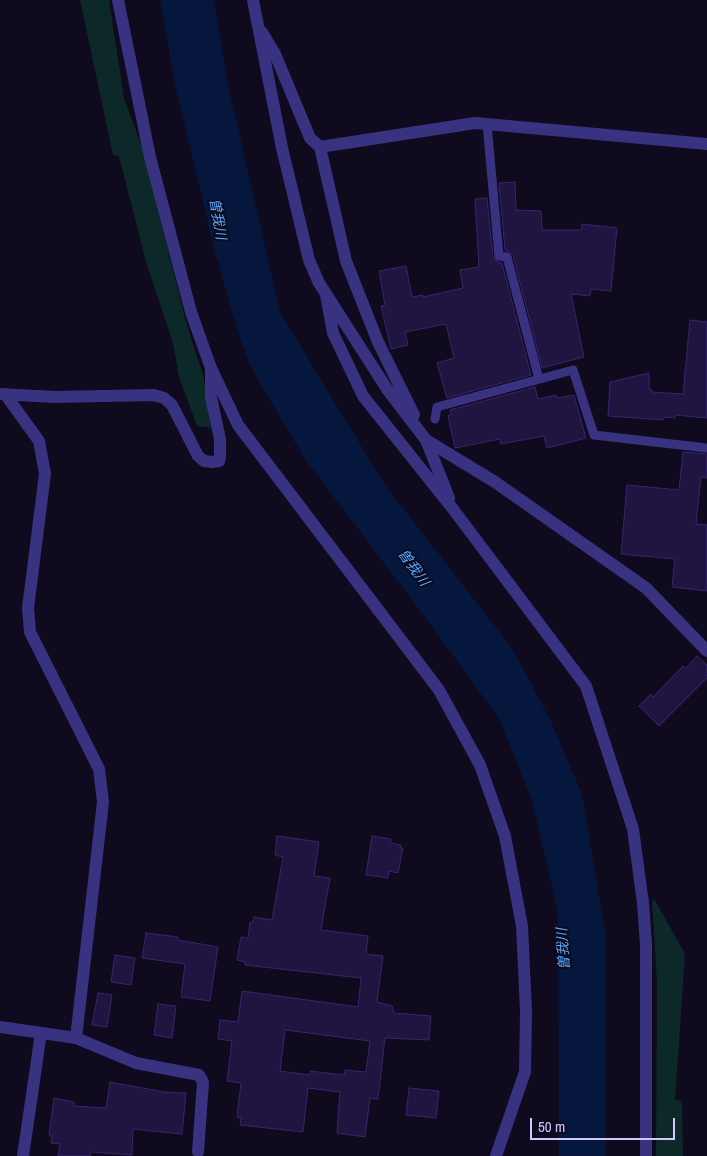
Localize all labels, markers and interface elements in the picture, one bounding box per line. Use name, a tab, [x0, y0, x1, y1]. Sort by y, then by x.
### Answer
water label: 曽我川	[205, 197, 229, 241]
water label: 曽我川	[394, 546, 432, 590]
water label: 曽我川	[554, 927, 574, 971]
scale bar	[532, 1108, 677, 1140]
text: 50 m	[538, 1116, 565, 1137]

